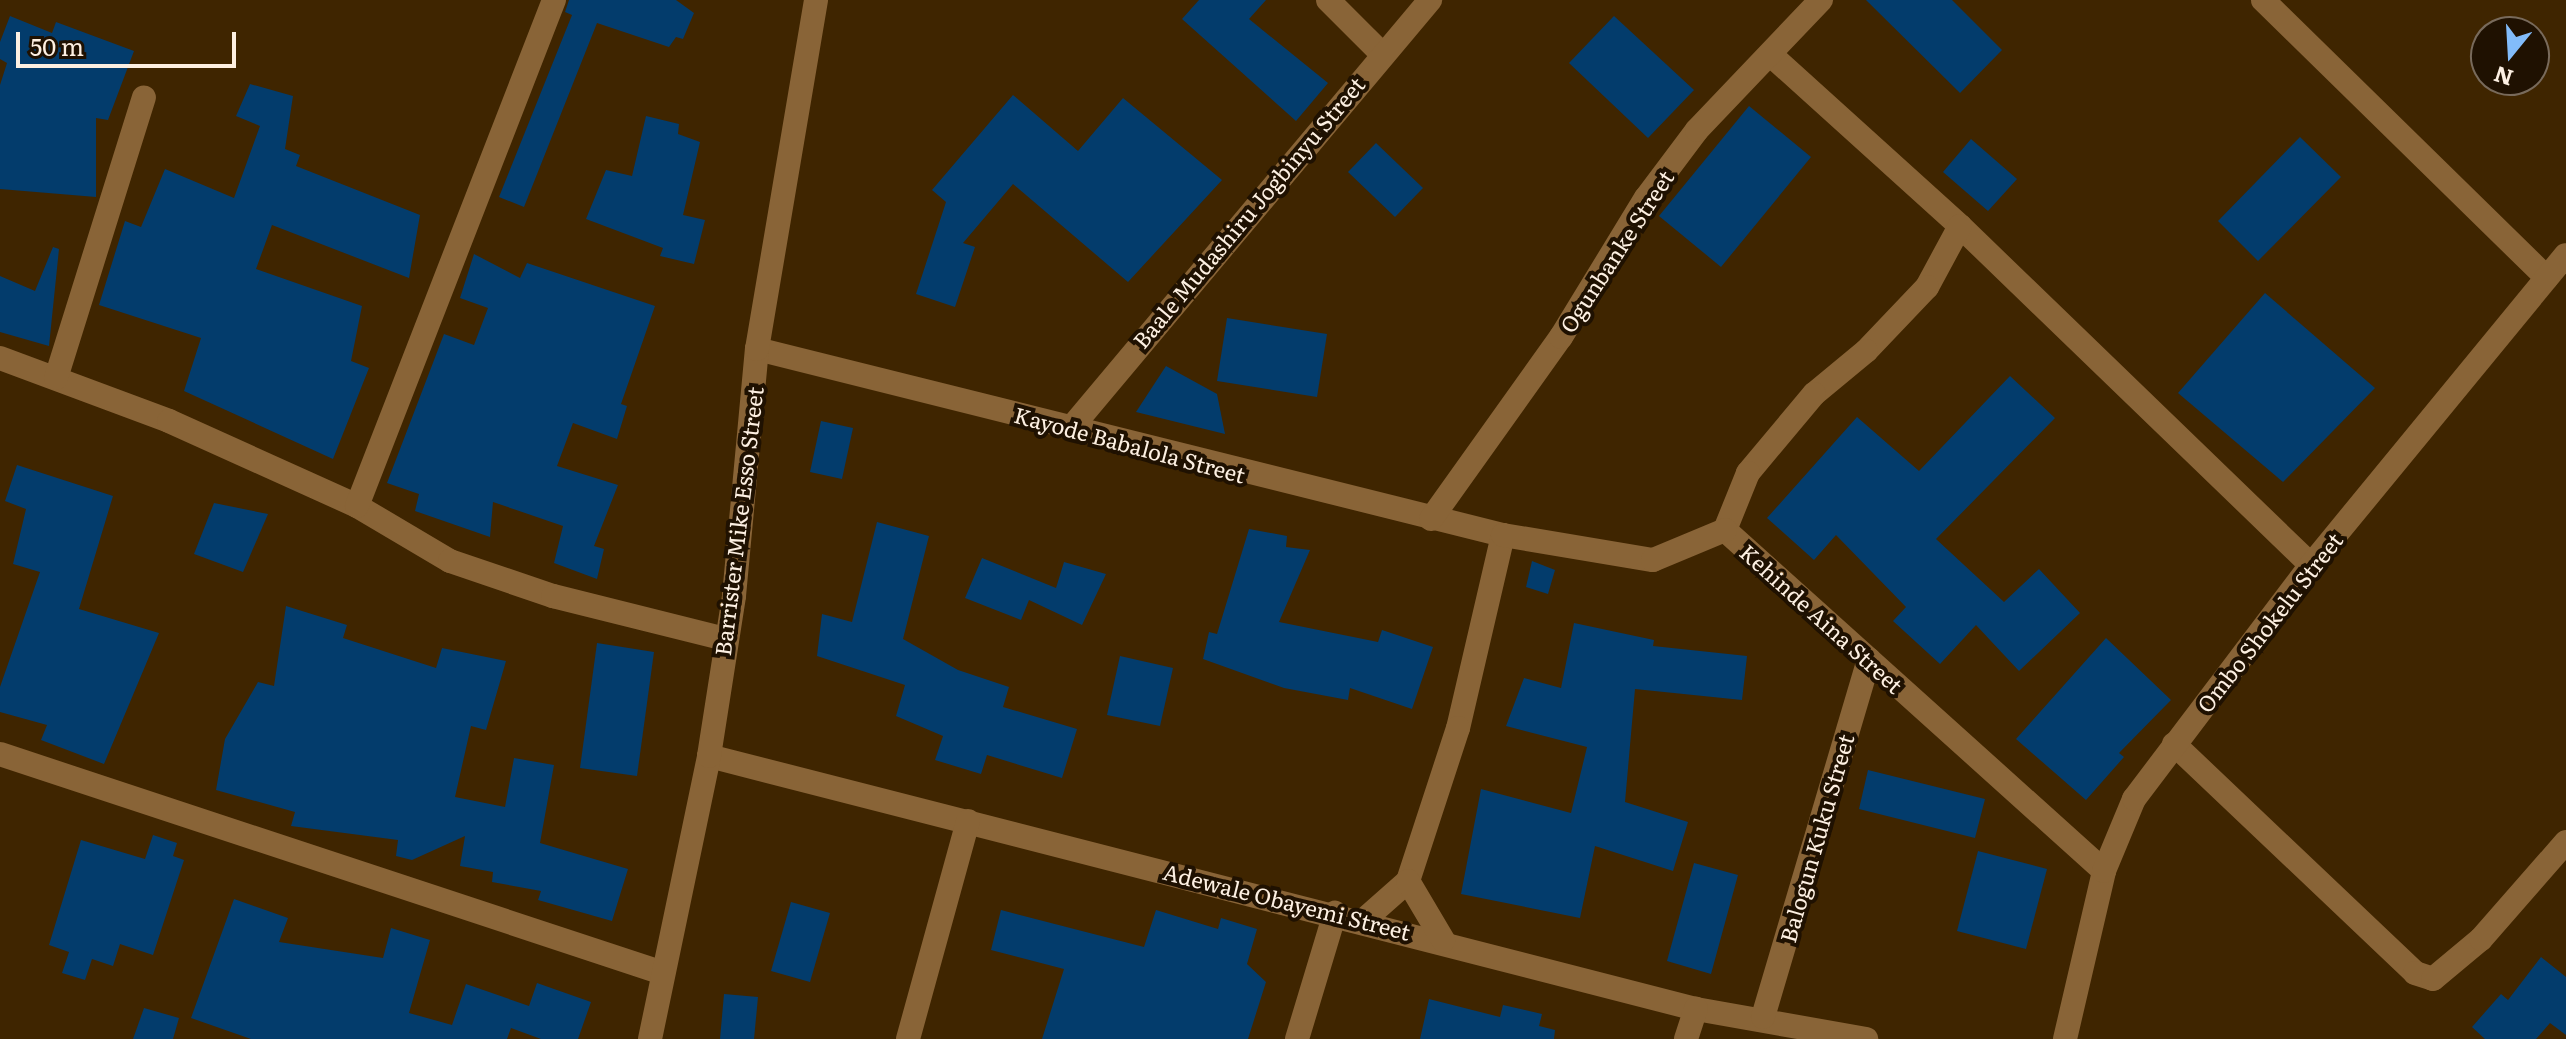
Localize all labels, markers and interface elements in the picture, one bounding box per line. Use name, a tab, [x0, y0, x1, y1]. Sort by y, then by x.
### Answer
scale bar	[20, 16, 240, 66]
north arrow	[2470, 16, 2550, 96]
text: 50 m	[30, 28, 84, 63]
text: N	[2489, 59, 2517, 96]
street label: Baale Mudashiru Jogbinyu Street	[1127, 71, 1369, 353]
street label: Ogunbanke Street	[1554, 165, 1678, 337]
street label: Barrister Mike Esso Street	[708, 385, 768, 657]
street label: Kayode Babalola Street	[1012, 400, 1248, 488]
street label: Ombo Shokelu Street	[2191, 527, 2347, 717]
street label: Kehinde Aina Street	[1735, 538, 1909, 698]
street label: Balogun Kuku Street	[1774, 731, 1858, 945]
street label: Adewale Obayemi Street	[1161, 857, 1413, 945]

